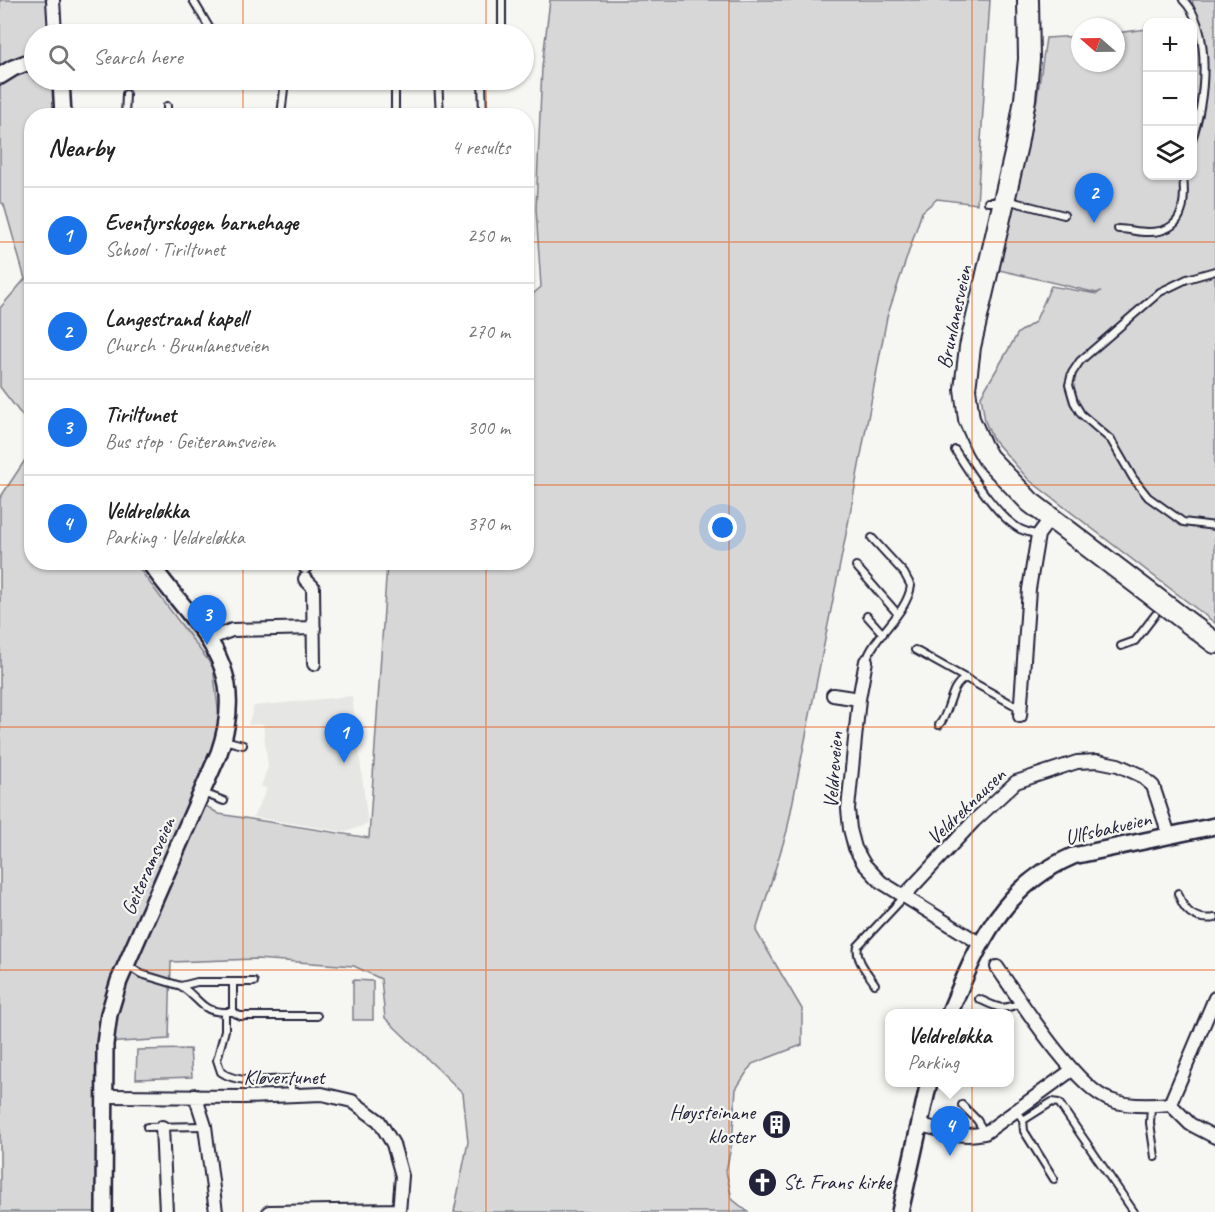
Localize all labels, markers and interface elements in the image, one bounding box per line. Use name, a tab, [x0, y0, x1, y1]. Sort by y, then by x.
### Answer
north arrow	[1071, 18, 1125, 72]
map controls	[1143, 18, 1197, 180]
button: +	[1143, 18, 1197, 72]
search box	[24, 24, 534, 90]
icon: search	[45, 41, 78, 74]
text: Search here	[93, 43, 183, 71]
button: −	[1143, 72, 1197, 126]
button: layers	[1143, 126, 1197, 180]
text: Nearby	[48, 131, 113, 164]
text: 4 results	[451, 135, 510, 160]
pin: 2	[1074, 174, 1114, 223]
text: Eventyrskogen barnehage	[105, 209, 298, 237]
text: 1	[63, 223, 72, 248]
text: 250 m	[467, 223, 510, 248]
text: School · Tiriltunet	[105, 237, 225, 262]
street label: Brunlanesveien	[930, 262, 978, 371]
text: Langestrand kapell	[105, 305, 248, 333]
text: 2	[63, 319, 72, 344]
text: 270 m	[467, 319, 510, 344]
text: Church · Brunlanesveien	[105, 333, 269, 358]
text: Tiriltunet	[105, 401, 176, 429]
text: 3	[63, 415, 72, 440]
text: 300 m	[467, 415, 510, 440]
text: Bus stop · Geiteramsveien	[105, 429, 275, 454]
text: Veldreløkka	[105, 497, 189, 525]
text: 4	[63, 511, 72, 536]
text: 370 m	[467, 511, 510, 536]
your location	[708, 513, 737, 542]
text: Parking · Veldreløkka	[105, 525, 245, 550]
pin: 3	[188, 596, 226, 645]
pin: 1	[324, 714, 364, 763]
street label: Veldreveien	[817, 730, 849, 809]
street label: Veldreknausen	[921, 762, 1011, 850]
street label: Ulfsbakveien	[1063, 805, 1154, 850]
street label: Geiteramsveien	[115, 812, 182, 919]
popup	[885, 1009, 1014, 1087]
text: Veldreløkka	[908, 1022, 991, 1050]
text: Parking	[908, 1050, 959, 1075]
street label: Kløvertunet	[244, 1064, 327, 1090]
place label: Høysteinane kloster	[669, 1099, 757, 1149]
pin: 4	[930, 1106, 970, 1156]
building icon: Høysteinane kloster	[760, 1108, 792, 1140]
church icon: St. Frans kirke	[746, 1166, 778, 1198]
place label: St. Frans kirke	[783, 1169, 892, 1195]

